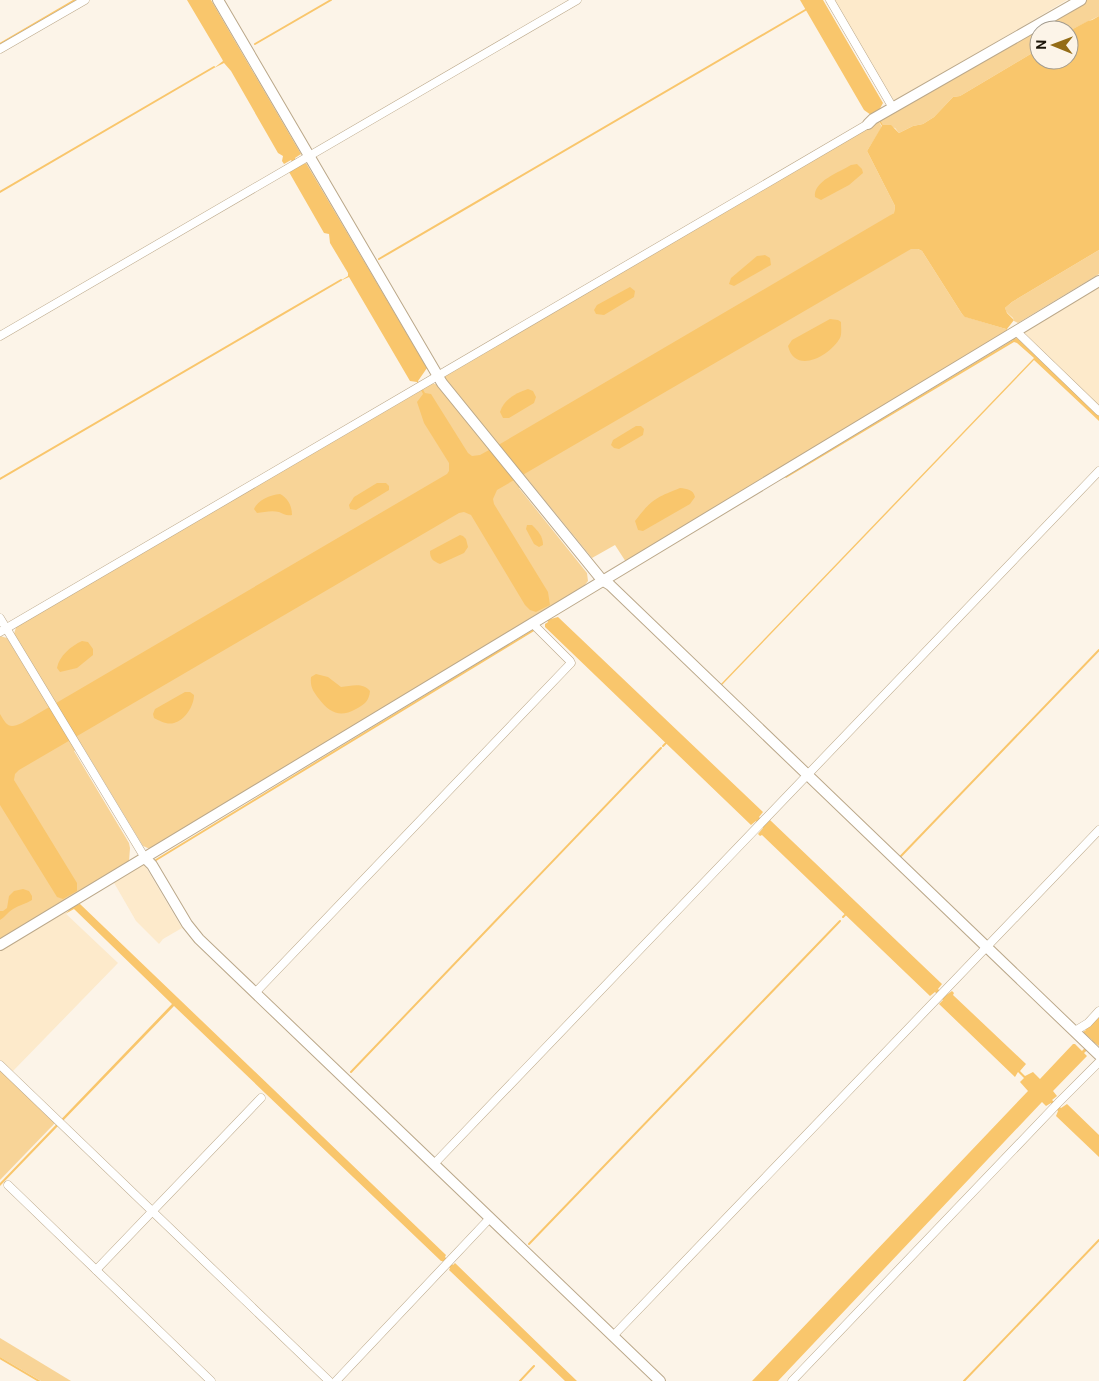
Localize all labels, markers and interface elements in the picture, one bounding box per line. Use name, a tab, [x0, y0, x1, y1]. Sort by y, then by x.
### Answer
north arrow	[1029, 20, 1079, 70]
text: N	[1033, 40, 1049, 50]

